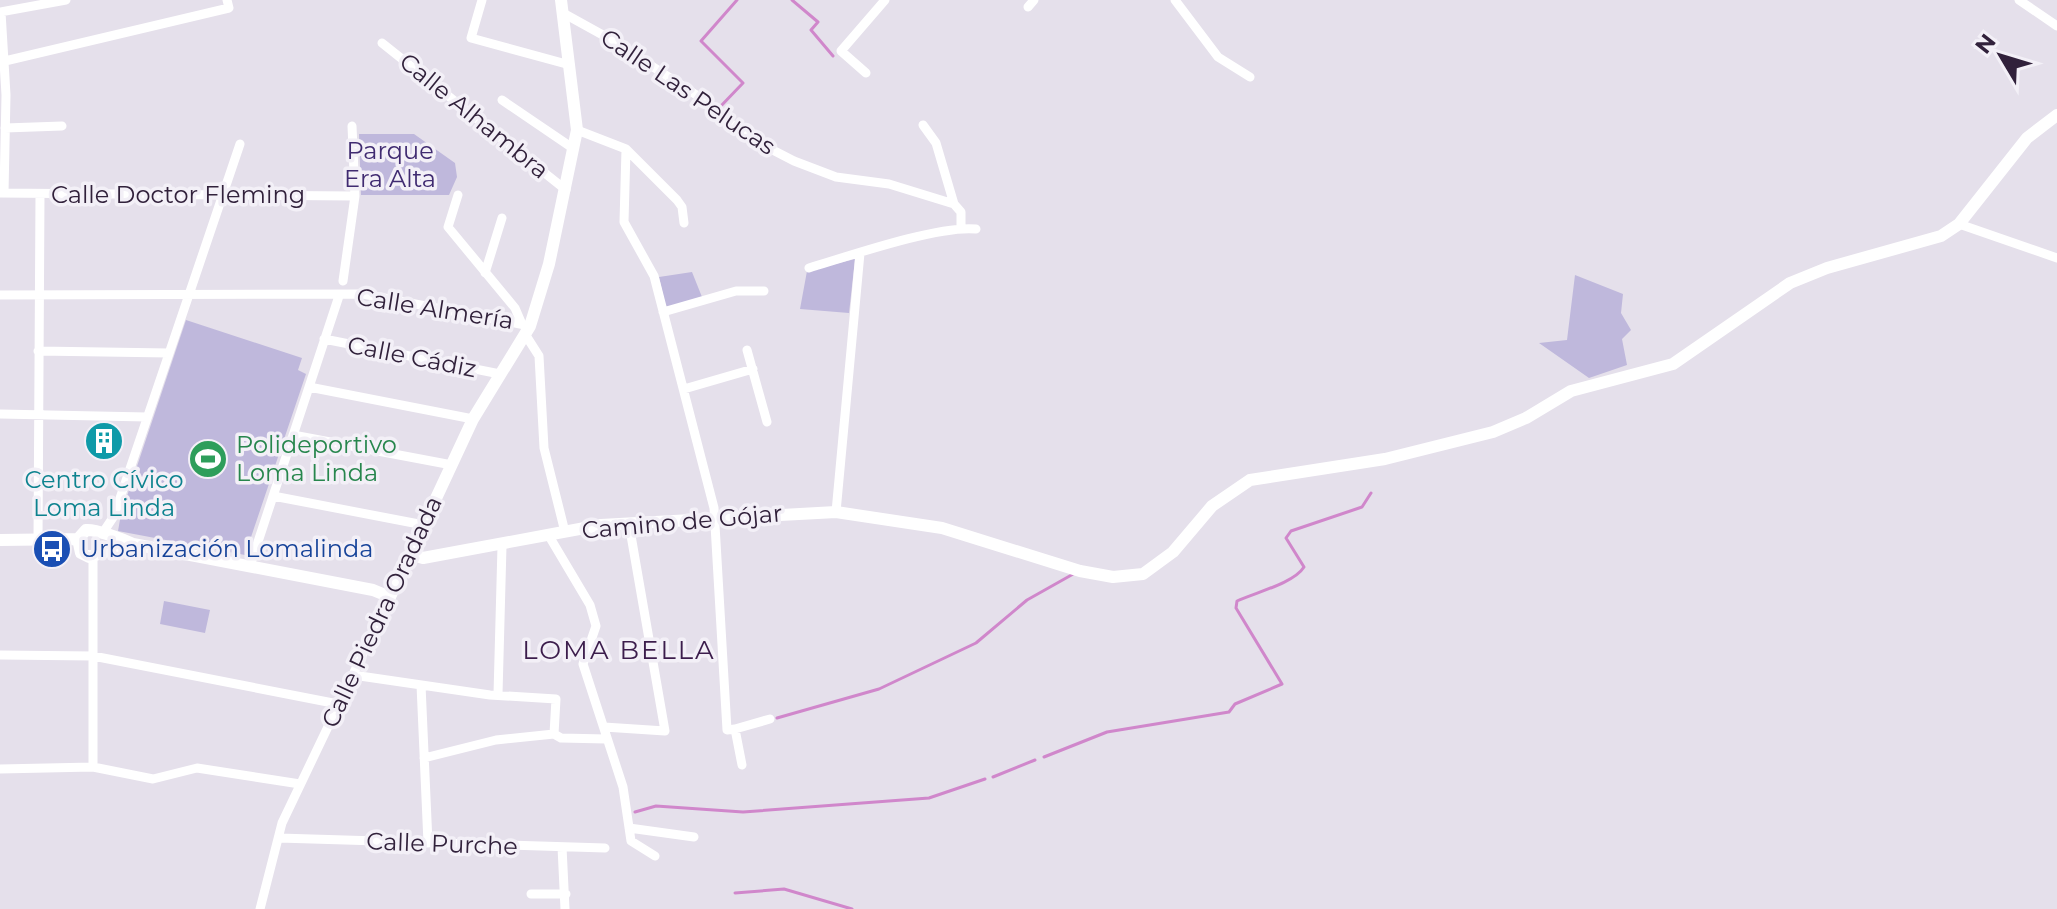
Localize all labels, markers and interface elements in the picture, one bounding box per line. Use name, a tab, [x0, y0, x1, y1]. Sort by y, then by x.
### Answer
north arrow	[1961, 16, 2041, 96]
street label: Calle Las Pelucas	[595, 22, 781, 161]
text: N	[1970, 29, 2002, 59]
street label: Calle Alhambra	[394, 47, 555, 185]
park label: Parque Era Alta	[344, 136, 436, 193]
street label: Calle Doctor Fleming	[51, 180, 305, 209]
street label: Calle Almería	[355, 282, 516, 335]
street label: Calle Cádiz	[345, 330, 479, 383]
building icon: Centro Cívico Loma Linda	[83, 420, 125, 462]
place label: Polideportivo Loma Linda	[236, 430, 397, 487]
sports icon: Polideportivo Loma Linda	[187, 438, 229, 480]
place label: Centro Cívico Loma Linda	[25, 465, 183, 522]
street label: Calle Piedra Oradada	[315, 491, 448, 732]
street label: Camino de Gójar	[580, 498, 784, 545]
bus stop icon: Urbanización Lomalinda	[31, 528, 73, 570]
place label: Urbanización Lomalinda	[80, 534, 373, 563]
district label: LOMA BELLA	[522, 634, 716, 666]
street label: Calle Purche	[366, 826, 518, 861]

